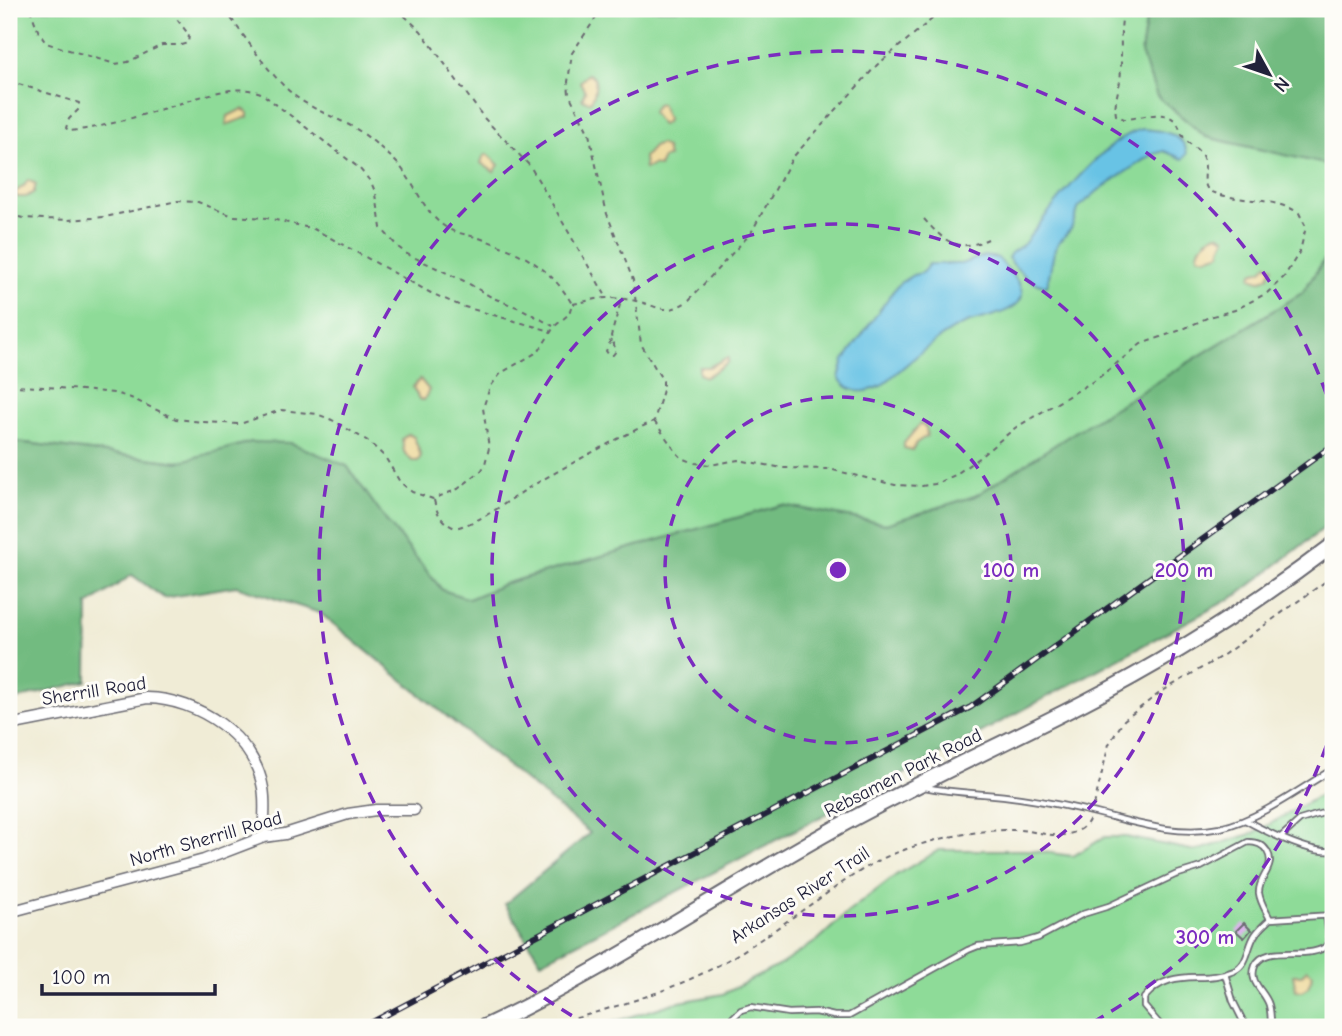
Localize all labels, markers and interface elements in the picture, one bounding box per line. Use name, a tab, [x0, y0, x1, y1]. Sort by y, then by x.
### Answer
north arrow	[1234, 38, 1304, 108]
text: N	[1269, 72, 1294, 96]
centre of rings	[826, 558, 850, 582]
text: 100 m	[983, 558, 1039, 582]
text: 200 m	[1155, 558, 1213, 582]
street label: Sherrill Road	[40, 672, 148, 710]
street label: Rebsamen Park Road	[820, 724, 986, 822]
street label: North Sherrill Road	[127, 807, 285, 871]
street label: Arkansas River Trail	[726, 842, 874, 948]
text: 300 m	[1176, 925, 1234, 949]
scale bar	[42, 952, 215, 996]
text: 100 m	[52, 965, 110, 989]

